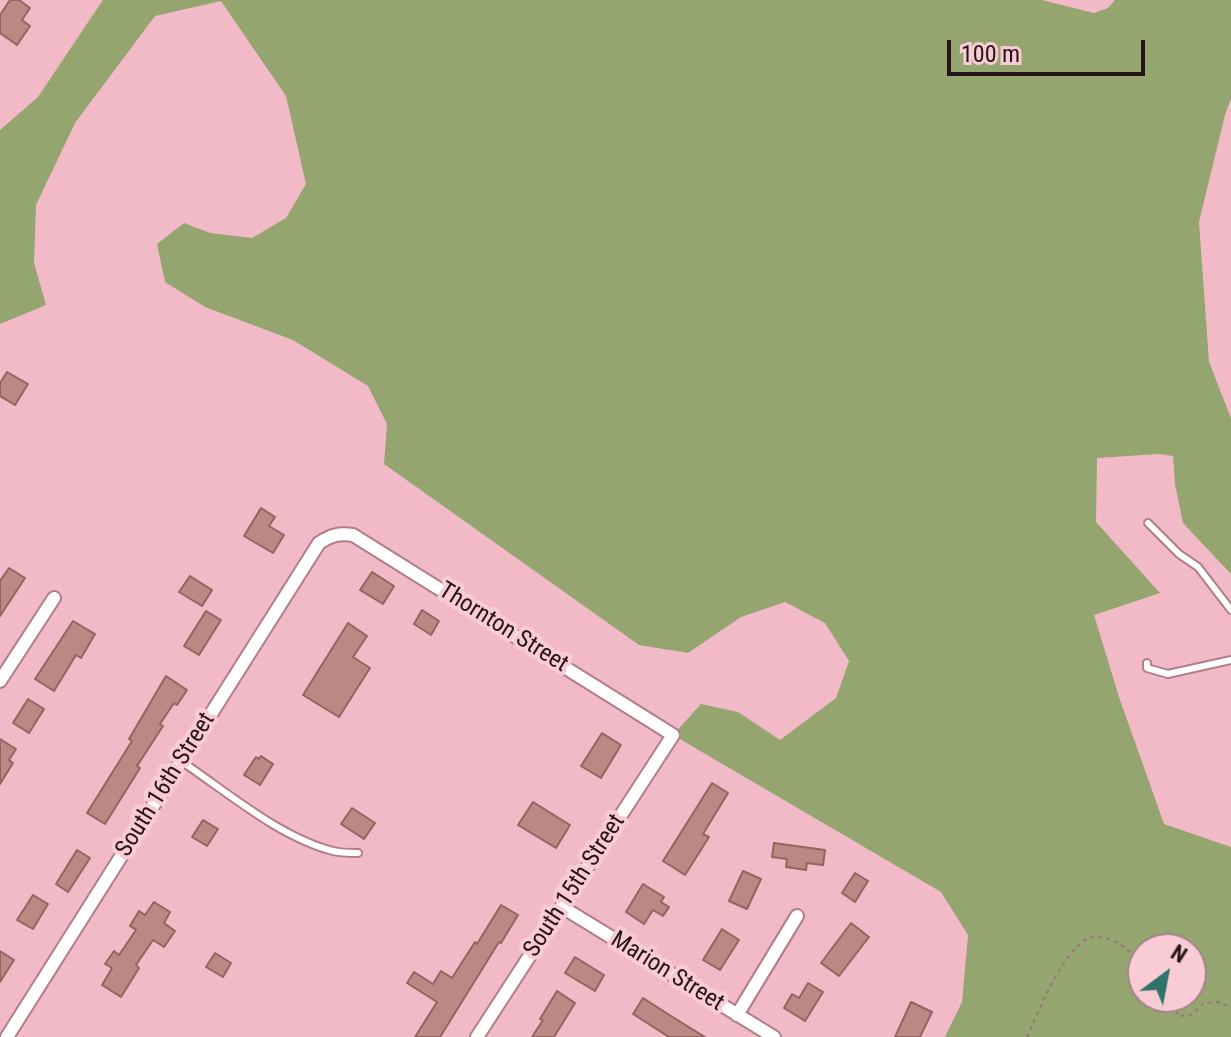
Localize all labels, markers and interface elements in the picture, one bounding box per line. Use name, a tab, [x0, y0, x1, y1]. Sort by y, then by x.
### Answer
scale bar	[951, 24, 1149, 74]
text: 100 m	[961, 40, 1020, 68]
street label: Thornton Street	[433, 577, 573, 679]
street label: South 16th Street	[110, 708, 222, 862]
street label: South 15th Street	[518, 809, 632, 963]
street label: Marion Street	[605, 926, 729, 1018]
north arrow	[1127, 933, 1207, 1013]
text: N	[1167, 940, 1191, 968]

